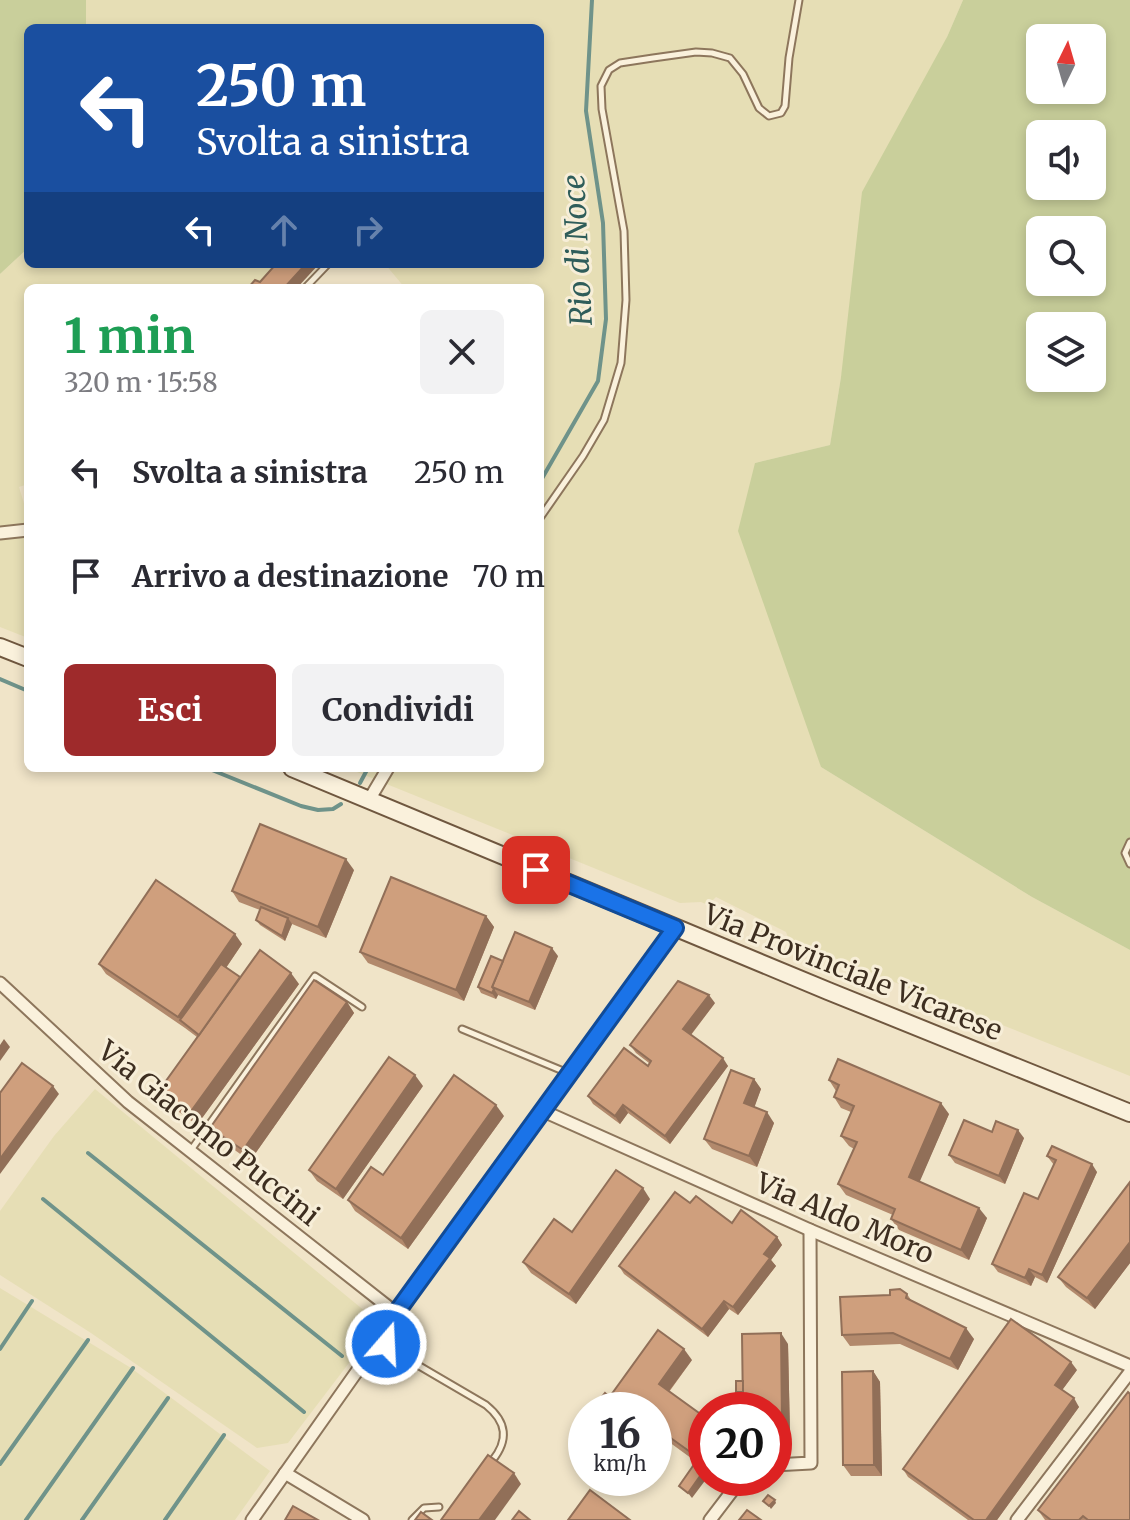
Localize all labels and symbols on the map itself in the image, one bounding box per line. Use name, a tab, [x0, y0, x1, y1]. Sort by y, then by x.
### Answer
north arrow	[1026, 24, 1106, 104]
water label: Rio di Noce	[554, 173, 600, 327]
pin	[502, 836, 570, 904]
street label: Via Provinciale Vicarese	[698, 895, 1007, 1048]
street label: Via Giacomo Puccini	[90, 1032, 327, 1233]
street label: Via Aldo Moro	[750, 1164, 939, 1272]
position arrow	[344, 1302, 428, 1386]
speed limit sign: 20	[688, 1392, 792, 1496]

